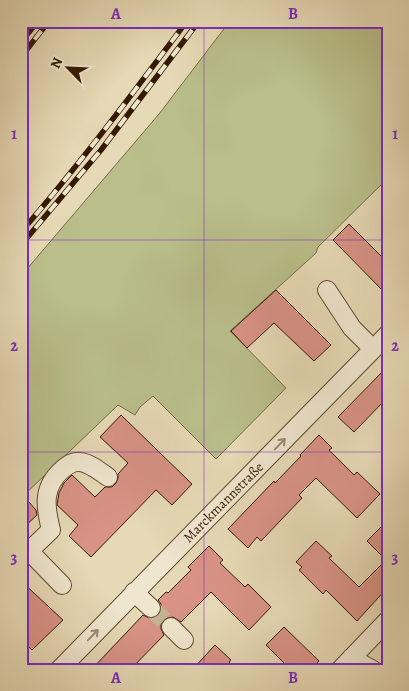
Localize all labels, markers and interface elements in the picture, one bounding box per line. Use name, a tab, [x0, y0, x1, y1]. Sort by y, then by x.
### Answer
text: A	[110, 3, 122, 25]
text: B	[288, 3, 298, 25]
north arrow	[42, 42, 92, 92]
text: N	[46, 54, 67, 71]
text: 1	[11, 123, 17, 145]
text: 1	[392, 123, 398, 145]
text: 2	[10, 335, 18, 357]
text: 2	[391, 335, 399, 357]
one-way arrow	[274, 437, 286, 450]
street label: Marckmannstraße	[179, 458, 268, 547]
text: 3	[11, 547, 18, 569]
text: 3	[392, 547, 399, 569]
one-way arrow	[87, 628, 99, 641]
text: A	[110, 667, 122, 689]
text: B	[288, 667, 298, 689]

